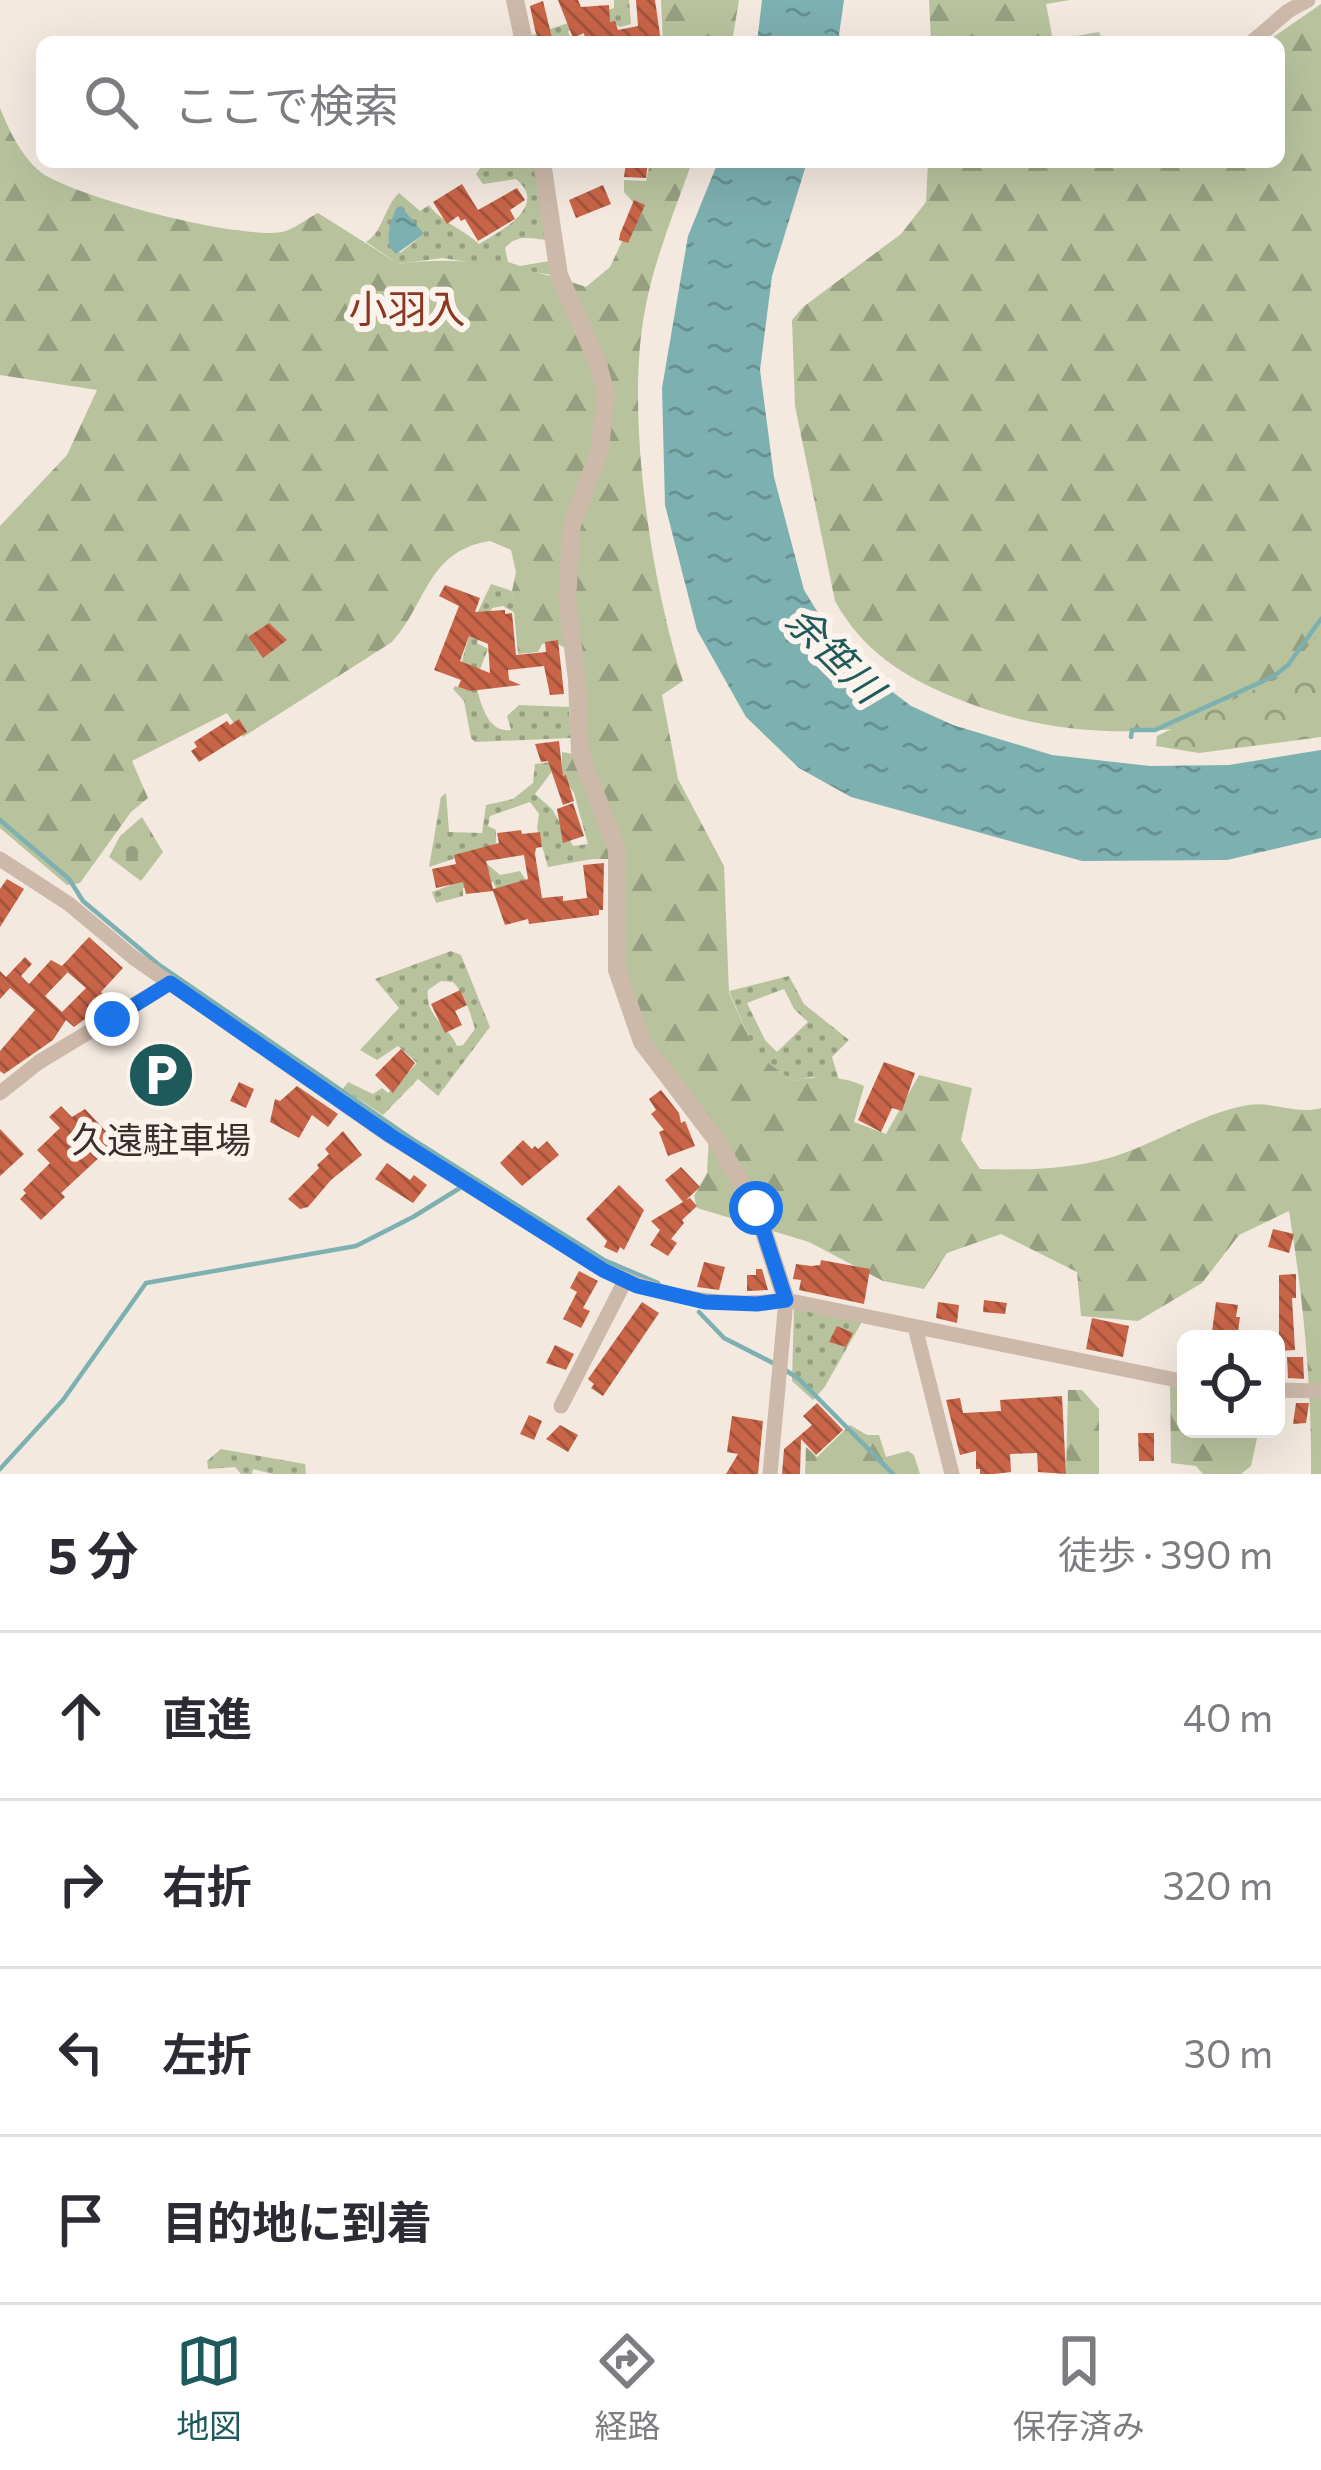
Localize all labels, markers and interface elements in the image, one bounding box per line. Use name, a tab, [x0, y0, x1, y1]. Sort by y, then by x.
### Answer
search box	[36, 36, 1285, 168]
icon: search	[78, 69, 144, 135]
text: ここで検索	[174, 76, 399, 131]
district label: 小羽入	[348, 283, 466, 331]
water label: 余笹川	[778, 595, 897, 714]
route end	[85, 992, 139, 1046]
parking icon: 久遠駐車場	[126, 1040, 196, 1110]
place label: 久遠駐車場	[71, 1116, 251, 1160]
route start	[729, 1181, 783, 1235]
map controls	[1177, 1330, 1285, 1438]
button: locate	[1177, 1330, 1285, 1438]
text: 5 分	[48, 1522, 138, 1585]
text: 徒歩 · 390 m	[1058, 1529, 1273, 1577]
icon: ahead	[48, 1683, 114, 1749]
text: 直進	[162, 1689, 252, 1744]
text: 40 m	[1183, 1692, 1273, 1740]
icon: right	[48, 1851, 114, 1917]
text: 右折	[162, 1857, 252, 1912]
text: 320 m	[1162, 1860, 1273, 1908]
icon: left	[48, 2019, 114, 2085]
text: 左折	[162, 2025, 252, 2080]
text: 30 m	[1184, 2028, 1273, 2076]
icon: arrive	[48, 2187, 114, 2253]
text: 目的地に到着	[162, 2193, 432, 2248]
tab: 地図	[176, 2328, 242, 2448]
tab: 経路	[594, 2328, 660, 2448]
tab: 保存済み	[1013, 2328, 1145, 2448]

